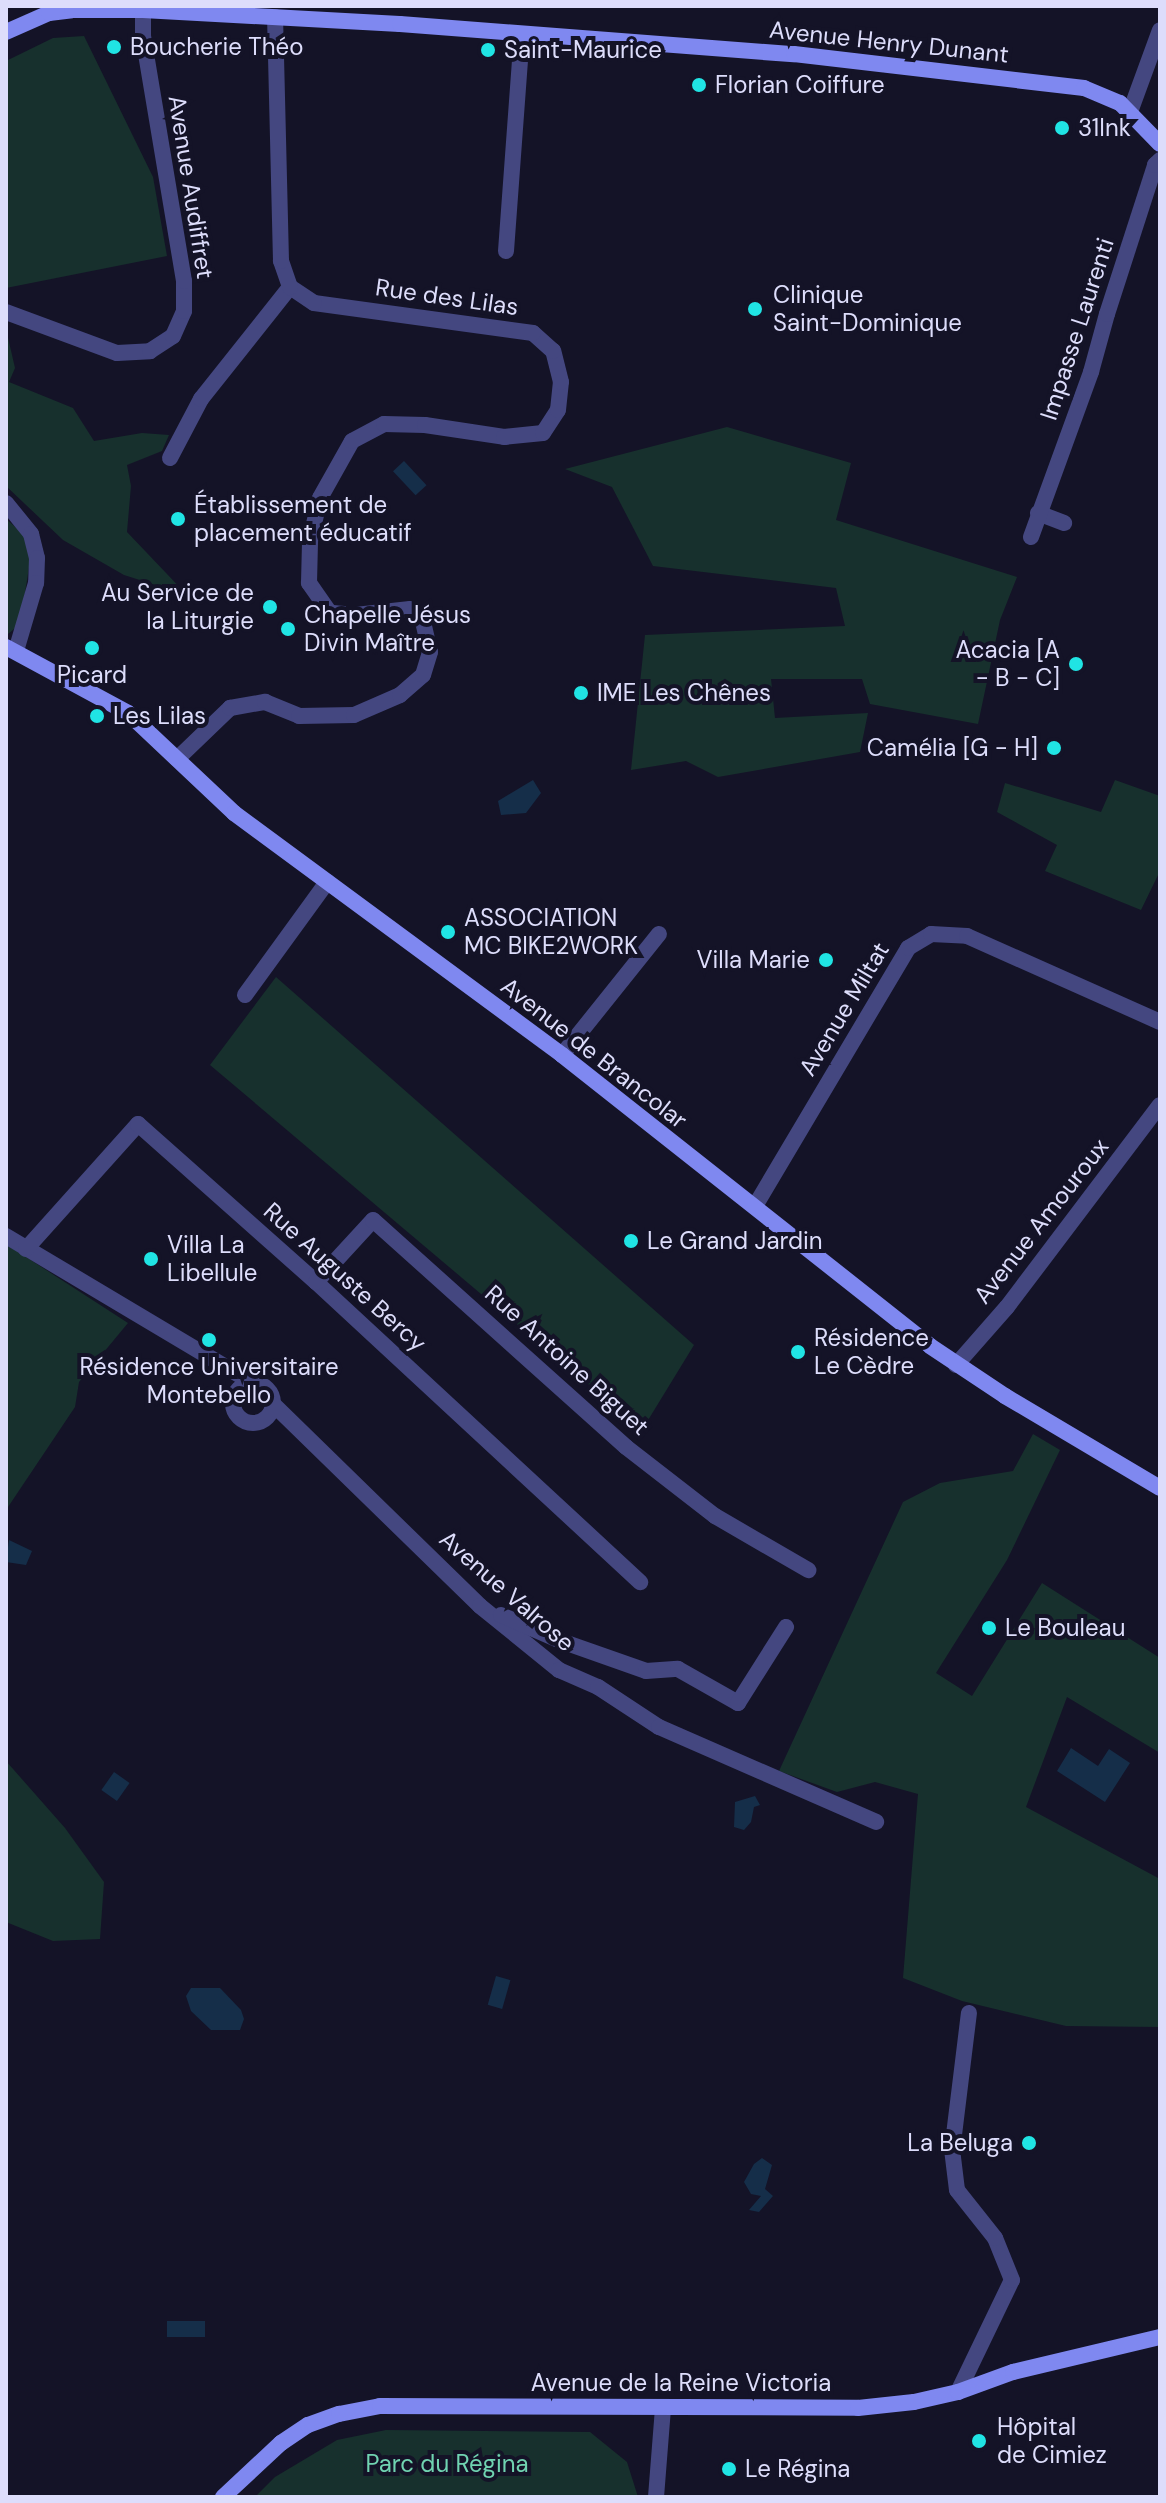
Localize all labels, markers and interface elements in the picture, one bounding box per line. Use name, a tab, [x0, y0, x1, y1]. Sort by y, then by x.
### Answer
street label: Avenue Henry Dunant	[768, 15, 1010, 69]
place label: Boucherie Théo	[130, 33, 303, 61]
place label: Saint-Maurice	[504, 36, 662, 64]
marker: Boucherie Théo	[105, 38, 123, 56]
marker: Saint-Maurice	[479, 41, 497, 59]
place label: Florian Coiffure	[715, 71, 885, 99]
marker: Florian Coiffure	[690, 76, 708, 94]
street label: Avenue Audiffret	[162, 93, 220, 281]
place label: 31Ink	[1078, 114, 1131, 142]
marker: 31Ink	[1053, 119, 1071, 137]
street label: Impasse Laurenti	[1034, 234, 1120, 424]
street label: Rue des Lilas	[374, 273, 520, 321]
place label: Clinique Saint-Dominique	[773, 281, 962, 337]
marker: Clinique Saint-Dominique	[744, 298, 766, 320]
place label: Établissement de placement éducatif	[194, 491, 412, 547]
marker: Établissement de placement éducatif	[169, 510, 187, 528]
place label: Au Service de la Liturgie	[101, 579, 254, 635]
marker: Au Service de la Liturgie	[261, 598, 279, 616]
place label: Chapelle Jésus Divin Maître	[304, 601, 471, 657]
marker: Chapelle Jésus Divin Maître	[279, 620, 297, 638]
place label: Acacia [A - B - C]	[956, 636, 1060, 692]
marker: Picard	[83, 639, 101, 657]
marker: Acacia [A - B - C]	[1067, 655, 1085, 673]
place label: Picard	[57, 661, 127, 689]
place label: IME Les Chênes	[597, 679, 771, 707]
marker: IME Les Chênes	[572, 684, 590, 702]
place label: Les Lilas	[113, 702, 206, 730]
marker: Les Lilas	[88, 707, 106, 725]
place label: Camélia [G - H]	[867, 734, 1038, 762]
marker: Camélia [G - H]	[1045, 739, 1063, 757]
place label: ASSOCIATION MC BIKE2WORK	[464, 904, 638, 960]
marker: ASSOCIATION MC BIKE2WORK	[439, 923, 457, 941]
street label: Avenue Miltat	[793, 937, 895, 1081]
place label: Villa Marie	[697, 946, 810, 974]
marker: Villa Marie	[817, 951, 835, 969]
street label: Avenue de Brancolar	[495, 971, 693, 1135]
street label: Avenue Amouroux	[968, 1133, 1114, 1309]
street label: Rue Auguste Bercy	[258, 1196, 432, 1358]
place label: Le Grand Jardin	[647, 1227, 823, 1255]
place label: Villa La Libellule	[167, 1231, 258, 1287]
marker: Le Grand Jardin	[622, 1232, 640, 1250]
marker: Villa La Libellule	[142, 1250, 160, 1268]
street label: Rue Antoine Biguet	[479, 1279, 655, 1441]
place label: Résidence Le Cèdre	[814, 1324, 929, 1380]
marker: Résidence Universitaire Montebello	[200, 1331, 218, 1349]
marker: Résidence Le Cèdre	[789, 1343, 807, 1361]
place label: Résidence Universitaire Montebello	[79, 1353, 339, 1409]
street label: Avenue Valrose	[434, 1525, 580, 1657]
place label: Le Bouleau	[1005, 1614, 1125, 1642]
marker: Le Bouleau	[980, 1619, 998, 1637]
place label: La Beluga	[907, 2129, 1013, 2157]
marker: La Beluga	[1020, 2134, 1038, 2152]
street label: Avenue de la Reine Victoria	[531, 2369, 831, 2397]
place label: Hôpital de Cimiez	[997, 2413, 1107, 2469]
marker: Hôpital de Cimiez	[968, 2430, 990, 2452]
park label: Parc du Régina	[365, 2450, 529, 2478]
place label: Le Régina	[745, 2455, 850, 2483]
marker: Le Régina	[720, 2460, 738, 2478]

